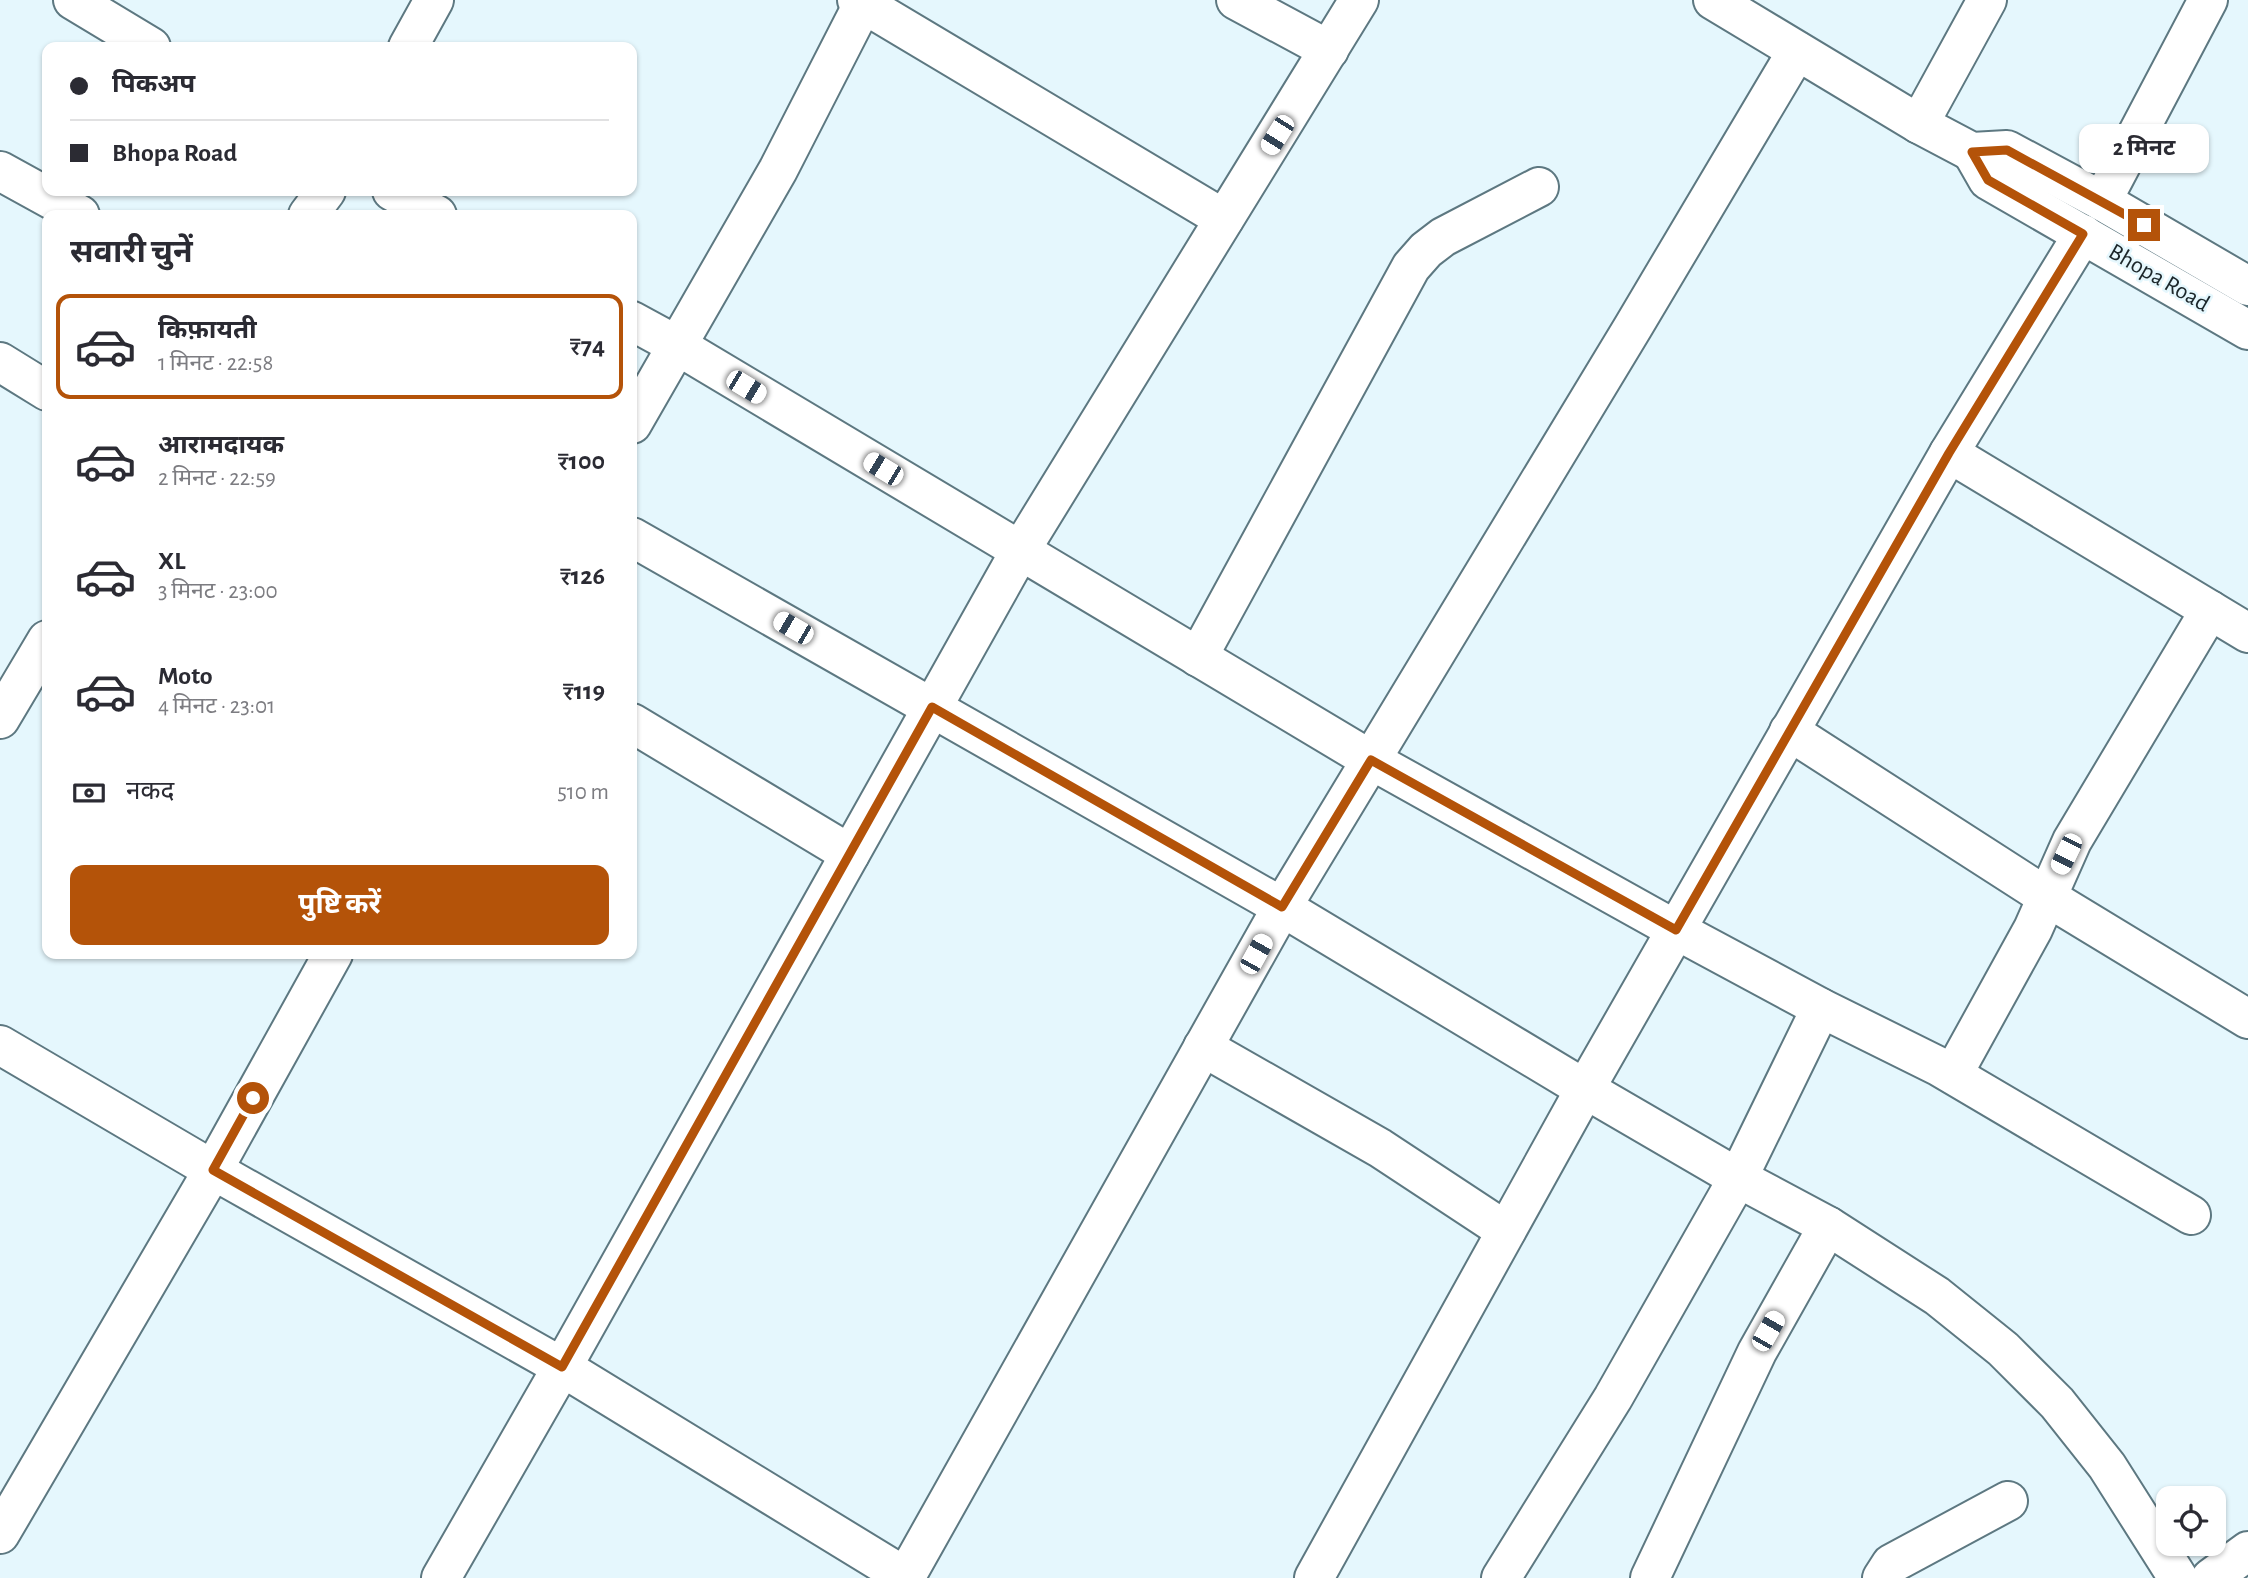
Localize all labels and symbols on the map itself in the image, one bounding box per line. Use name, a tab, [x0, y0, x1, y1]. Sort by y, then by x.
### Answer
car	[1257, 112, 1298, 158]
callout: 2 मिनट	[2079, 124, 2209, 173]
route end	[2128, 209, 2160, 241]
street label: Bhopa Road	[2104, 240, 2214, 316]
car	[723, 367, 770, 407]
car	[860, 449, 907, 489]
car	[770, 608, 817, 648]
car	[2048, 831, 2085, 877]
car	[1237, 931, 1276, 977]
route start	[237, 1082, 269, 1114]
car	[1749, 1308, 1788, 1354]

